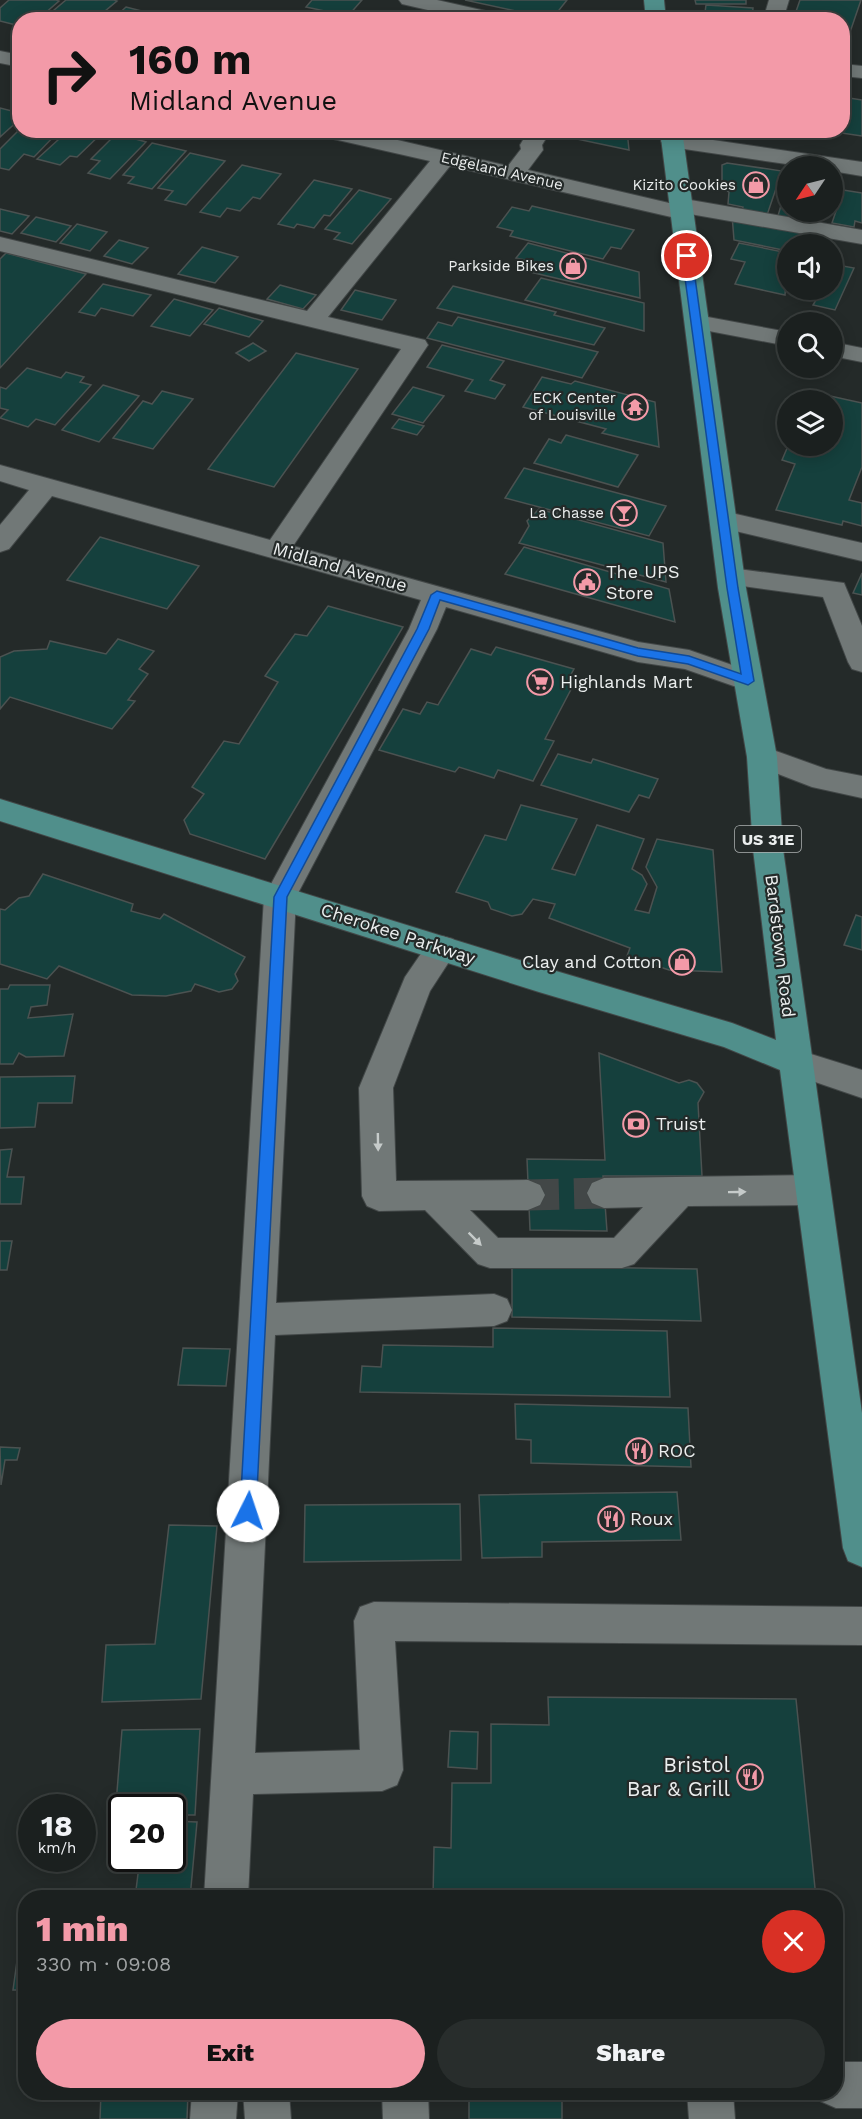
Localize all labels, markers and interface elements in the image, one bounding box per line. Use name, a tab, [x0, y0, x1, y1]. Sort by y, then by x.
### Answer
text: 160 m	[129, 35, 252, 84]
icon: right	[30, 36, 108, 114]
text: Midland Avenue	[129, 85, 337, 117]
street label: Edgeland Avenue	[439, 148, 565, 194]
north arrow	[777, 156, 843, 222]
map controls	[777, 156, 843, 456]
shop icon: Kizito Cookies	[741, 170, 771, 200]
place label: Kizito Cookies	[632, 176, 736, 194]
pin	[661, 230, 712, 281]
button: sound	[777, 234, 843, 300]
icon: arrive	[670, 239, 703, 272]
shop icon: Parkside Bikes	[558, 251, 588, 281]
place label: Parkside Bikes	[448, 257, 554, 275]
button: search	[777, 312, 843, 378]
place label: ECK Center of Louisville	[528, 389, 616, 424]
button: layers	[777, 390, 843, 456]
temple icon: ECK Center of Louisville	[620, 392, 650, 422]
bar icon: La Chasse	[609, 498, 639, 528]
place label: La Chasse	[529, 504, 604, 522]
street label: Midland Avenue	[271, 537, 410, 596]
place label: The UPS Store	[606, 561, 679, 603]
public building icon: The UPS Store	[572, 567, 602, 597]
supermarket icon: Highlands Mart	[525, 667, 555, 697]
place label: Highlands Mart	[560, 671, 693, 692]
road number: US 31E	[735, 826, 801, 852]
street label: Bardstown Road	[761, 873, 800, 1019]
street label: Cherokee Parkway	[318, 899, 479, 969]
shop icon: Clay and Cotton	[667, 947, 697, 977]
place label: Clay and Cotton	[522, 951, 662, 972]
bank icon: Truist	[621, 1109, 651, 1139]
place label: Truist	[656, 1113, 706, 1134]
one-way arrow	[373, 1133, 383, 1152]
one-way arrow	[728, 1187, 747, 1197]
one-way arrow	[468, 1231, 482, 1246]
restaurant icon: ROC	[624, 1436, 654, 1466]
place label: ROC	[658, 1440, 696, 1461]
position arrow	[216, 1479, 280, 1543]
restaurant icon: Roux	[596, 1504, 626, 1534]
place label: Roux	[630, 1508, 673, 1529]
place label: Bristol Bar & Grill	[627, 1752, 731, 1801]
restaurant icon: Bristol Bar & Grill	[735, 1762, 765, 1792]
speed limit sign: 20	[108, 1794, 186, 1872]
text: 18	[41, 1808, 73, 1843]
text: km/h	[38, 1839, 76, 1857]
text: 1 min	[36, 1908, 129, 1950]
button: close	[762, 1910, 825, 1973]
text: 330 m · 09:08	[36, 1952, 171, 1976]
button: Exit	[36, 2019, 425, 2088]
button: Share	[437, 2019, 825, 2088]

